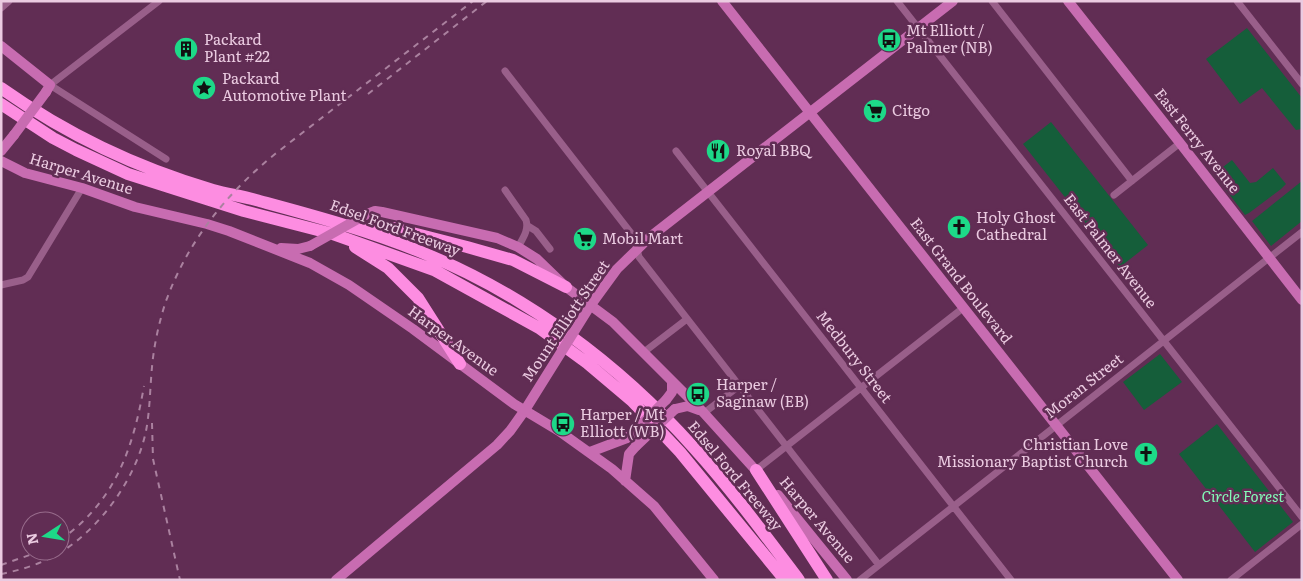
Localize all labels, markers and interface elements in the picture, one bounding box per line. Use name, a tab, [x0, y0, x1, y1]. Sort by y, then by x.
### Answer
place label: Mt Elliott / Palmer (NB)	[906, 18, 993, 58]
place label: Packard Plant #22	[204, 27, 270, 67]
bus stop icon: Mt Elliott / Palmer (NB)	[876, 27, 902, 53]
building icon: Packard Plant #22	[173, 36, 199, 62]
place label: Packard Automotive Plant	[222, 66, 347, 106]
place icon: Packard Automotive Plant	[191, 75, 217, 101]
street label: East Ferry Avenue	[1150, 83, 1247, 198]
supermarket icon: Citgo	[862, 98, 888, 124]
place label: Citgo	[892, 98, 930, 121]
restaurant icon: Royal BBQ	[705, 138, 731, 164]
place label: Royal BBQ	[736, 138, 813, 161]
street label: Harper Avenue	[27, 146, 136, 199]
street label: East Palmer Avenue	[1059, 188, 1164, 313]
street label: Edsel Ford Freeway	[327, 192, 464, 261]
place label: Holy Ghost Cathedral	[976, 205, 1056, 245]
street label: East Grand Boulevard	[905, 212, 1019, 348]
church icon: Holy Ghost Cathedral	[946, 214, 972, 240]
supermarket icon: Mobil Mart	[572, 226, 598, 252]
place label: Mobil Mart	[602, 226, 683, 249]
street label: Mount Elliott Street	[515, 255, 614, 386]
street label: Harper Avenue	[404, 299, 504, 381]
street label: Medbury Street	[812, 305, 899, 407]
street label: Moran Street	[1039, 347, 1127, 423]
place label: Harper / Saginaw (EB)	[716, 372, 809, 412]
bus stop icon: Harper / Saginaw (EB)	[685, 381, 711, 407]
place label: Harper / Mt Elliott (WB)	[580, 402, 665, 442]
bus stop icon: Harper / Mt Elliott (WB)	[550, 411, 576, 437]
street label: Edsel Ford Freeway	[683, 415, 789, 535]
place label: Christian Love Missionary Baptist Church	[937, 432, 1128, 472]
church icon: Christian Love Missionary Baptist Church	[1133, 441, 1159, 467]
street label: Harper Avenue	[775, 471, 862, 568]
park label: Circle Forest	[1202, 484, 1284, 507]
north arrow	[20, 511, 70, 561]
text: N	[20, 531, 42, 547]

